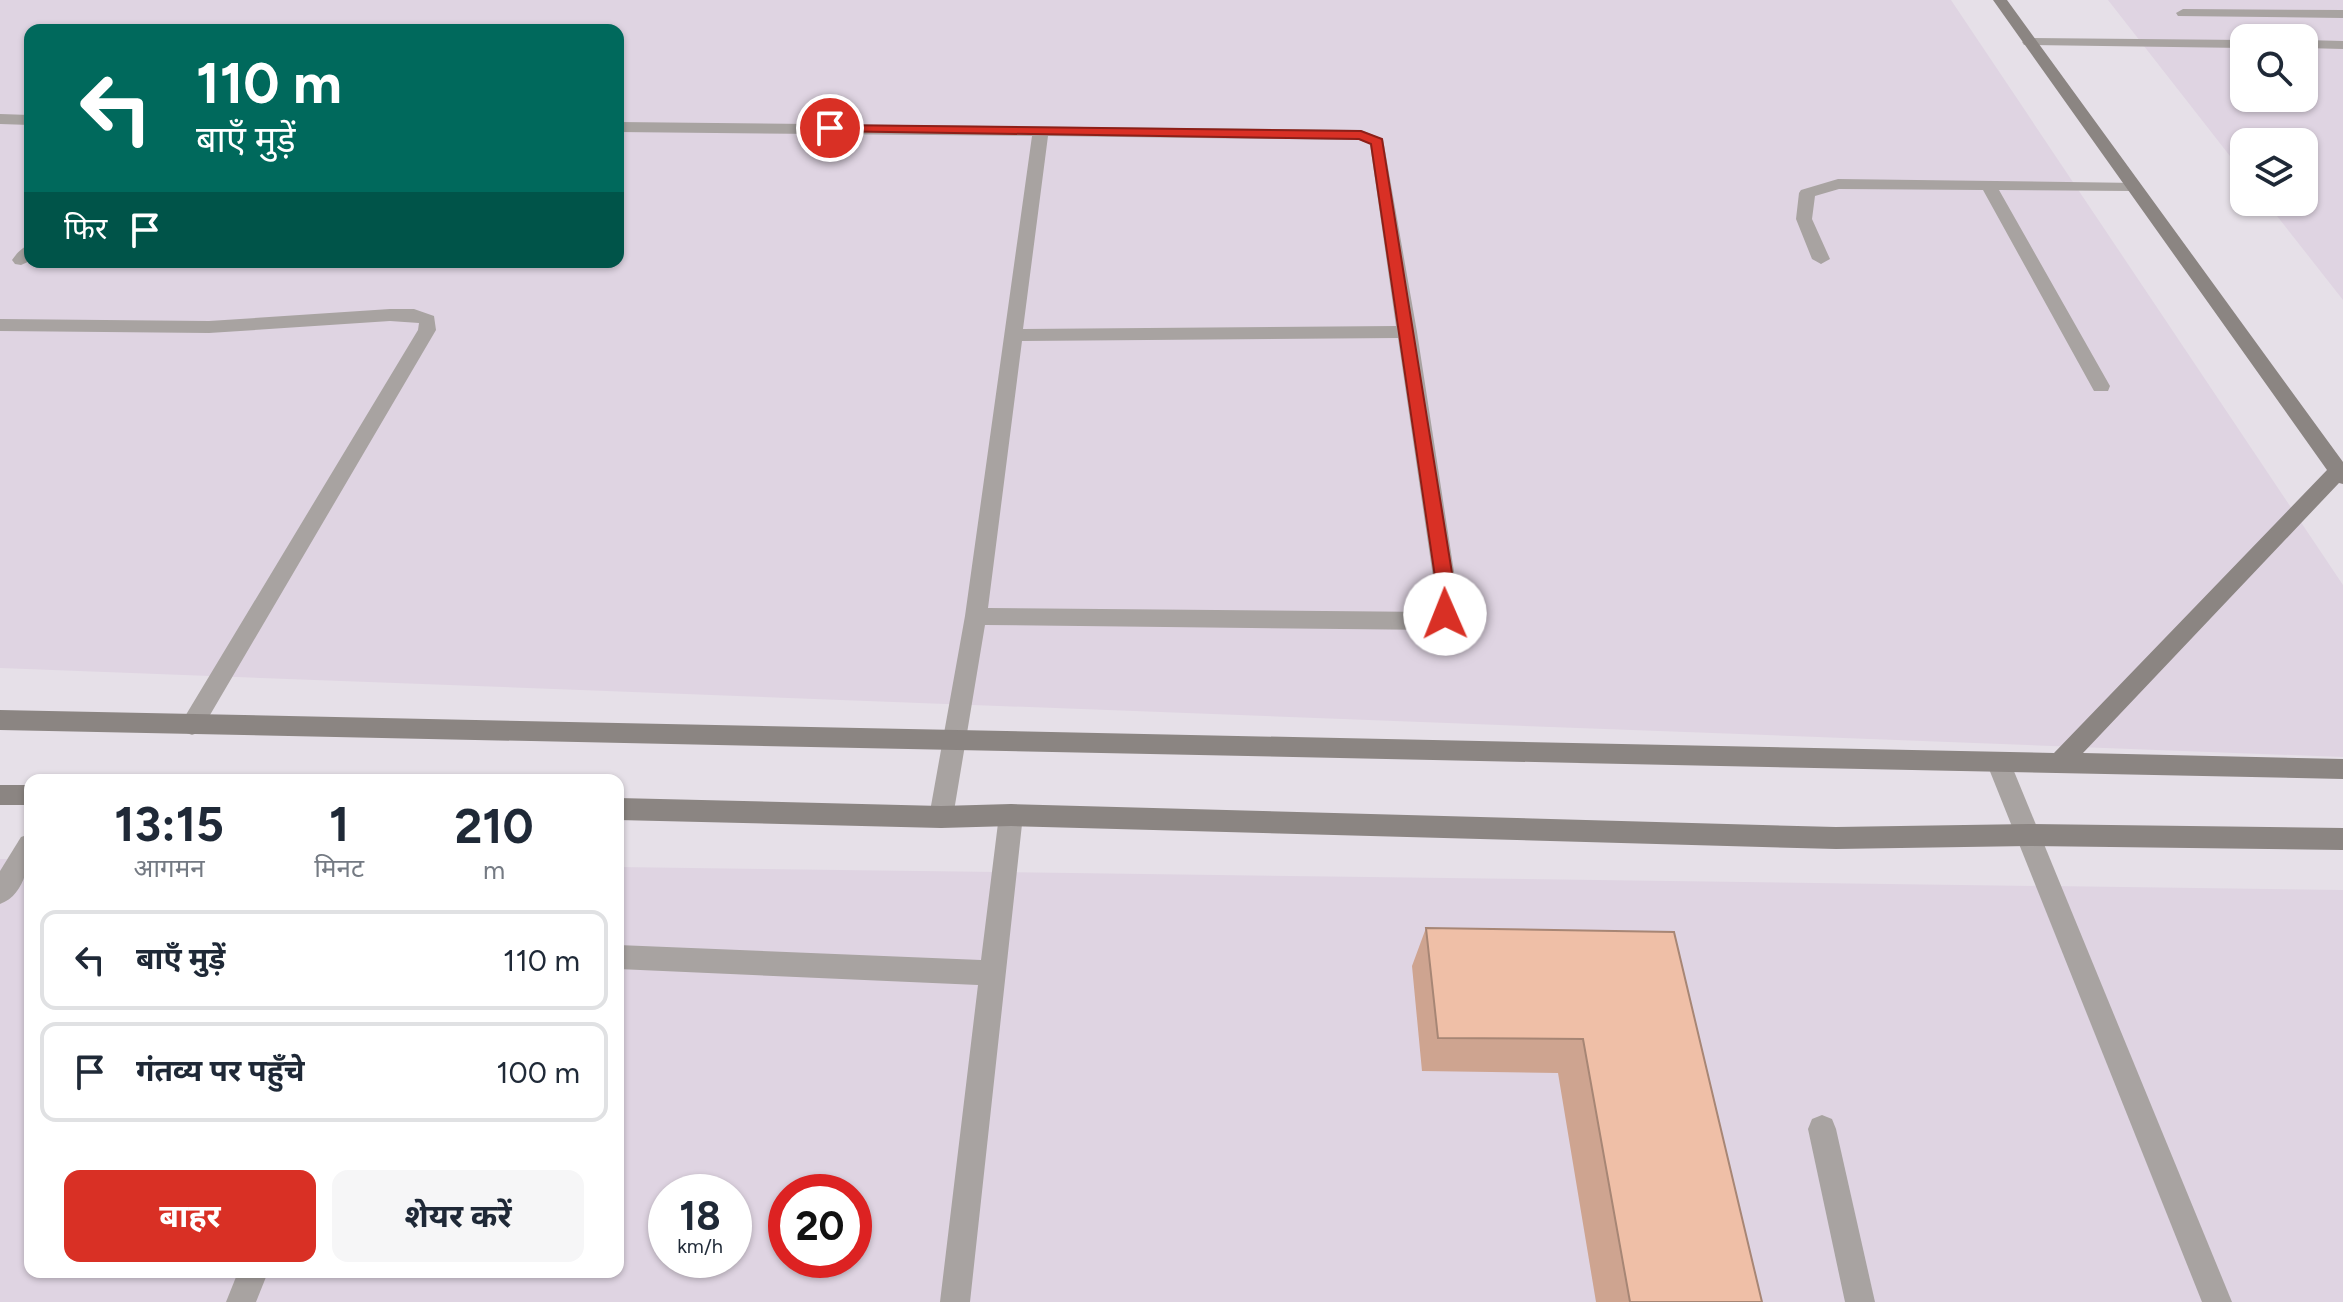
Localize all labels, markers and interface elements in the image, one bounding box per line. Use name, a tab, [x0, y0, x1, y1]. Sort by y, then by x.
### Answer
map controls	[2230, 24, 2318, 216]
button: search	[2230, 24, 2318, 112]
text: 110 m	[196, 50, 342, 117]
icon: left	[64, 56, 168, 160]
pin	[796, 94, 864, 162]
icon: arrive	[808, 106, 852, 150]
text: बाएँ मुड़ें	[196, 118, 295, 161]
button: layers	[2230, 128, 2318, 216]
icon: arrive	[123, 208, 167, 252]
text: फिर	[64, 210, 107, 247]
position arrow	[1403, 572, 1487, 656]
text: 13:15	[114, 795, 224, 853]
text: 1	[329, 795, 349, 853]
text: 210	[454, 797, 534, 855]
text: आगमन	[134, 852, 205, 884]
text: मिनट	[314, 852, 364, 884]
text: m	[483, 854, 505, 886]
icon: left	[68, 938, 112, 982]
text: बाएँ मुड़ें	[136, 940, 225, 977]
text: 110 m	[503, 942, 580, 979]
icon: arrive	[68, 1050, 112, 1094]
text: गंतव्य पर पहुँचे	[136, 1052, 305, 1089]
text: 100 m	[496, 1054, 580, 1091]
button: बाहर	[64, 1170, 316, 1262]
button: शेयर करें	[332, 1170, 584, 1262]
speed limit sign: 20	[768, 1174, 872, 1278]
text: 18	[679, 1192, 721, 1240]
text: km/h	[677, 1234, 723, 1258]

